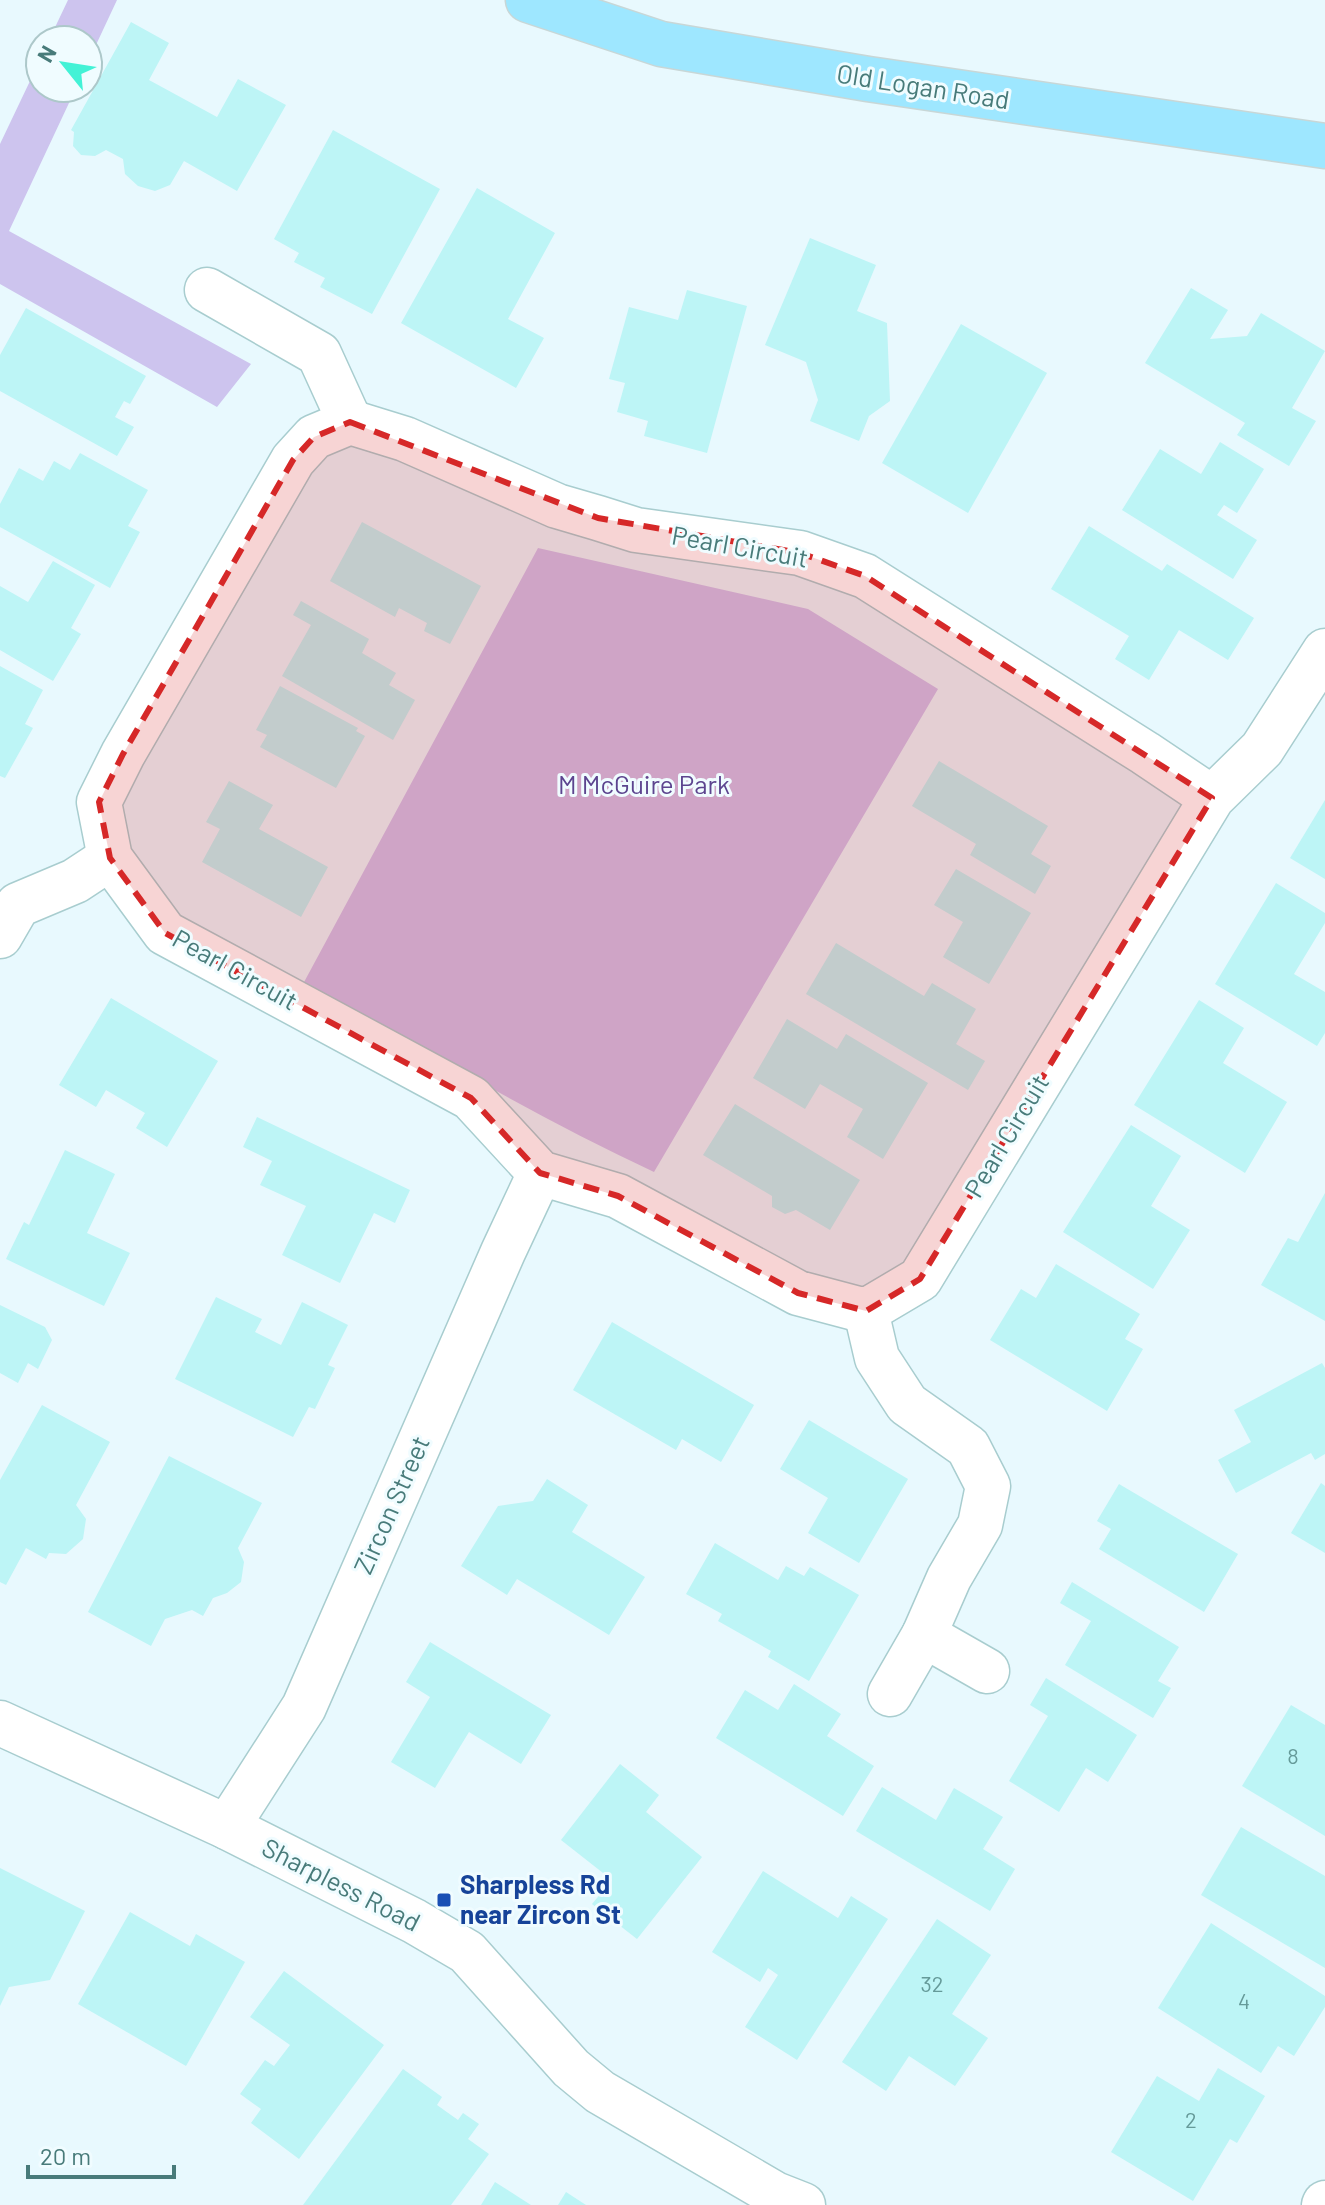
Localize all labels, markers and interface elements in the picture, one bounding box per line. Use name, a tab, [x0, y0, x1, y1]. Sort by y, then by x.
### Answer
north arrow	[24, 24, 104, 104]
text: N	[31, 41, 61, 66]
street label: Old Logan Road	[835, 57, 1012, 114]
street label: Pearl Circuit	[670, 518, 811, 573]
park label: M McGuire Park	[558, 768, 730, 799]
street label: Pearl Circuit	[168, 922, 304, 1016]
street label: Pearl Circuit	[957, 1068, 1055, 1202]
street label: Zircon Street	[346, 1430, 435, 1578]
house number: 8	[1287, 1742, 1299, 1768]
street label: Sharpless Road	[257, 1831, 426, 1937]
place label: Sharpless Rd near Zircon St	[460, 1868, 621, 1929]
marker: Sharpless Rd near Zircon St	[435, 1891, 453, 1909]
house number: 32	[920, 1970, 944, 1996]
house number: 4	[1238, 1987, 1250, 2013]
house number: 2	[1185, 2106, 1197, 2132]
scale bar	[28, 2129, 174, 2179]
text: 20 m	[40, 2141, 91, 2170]

